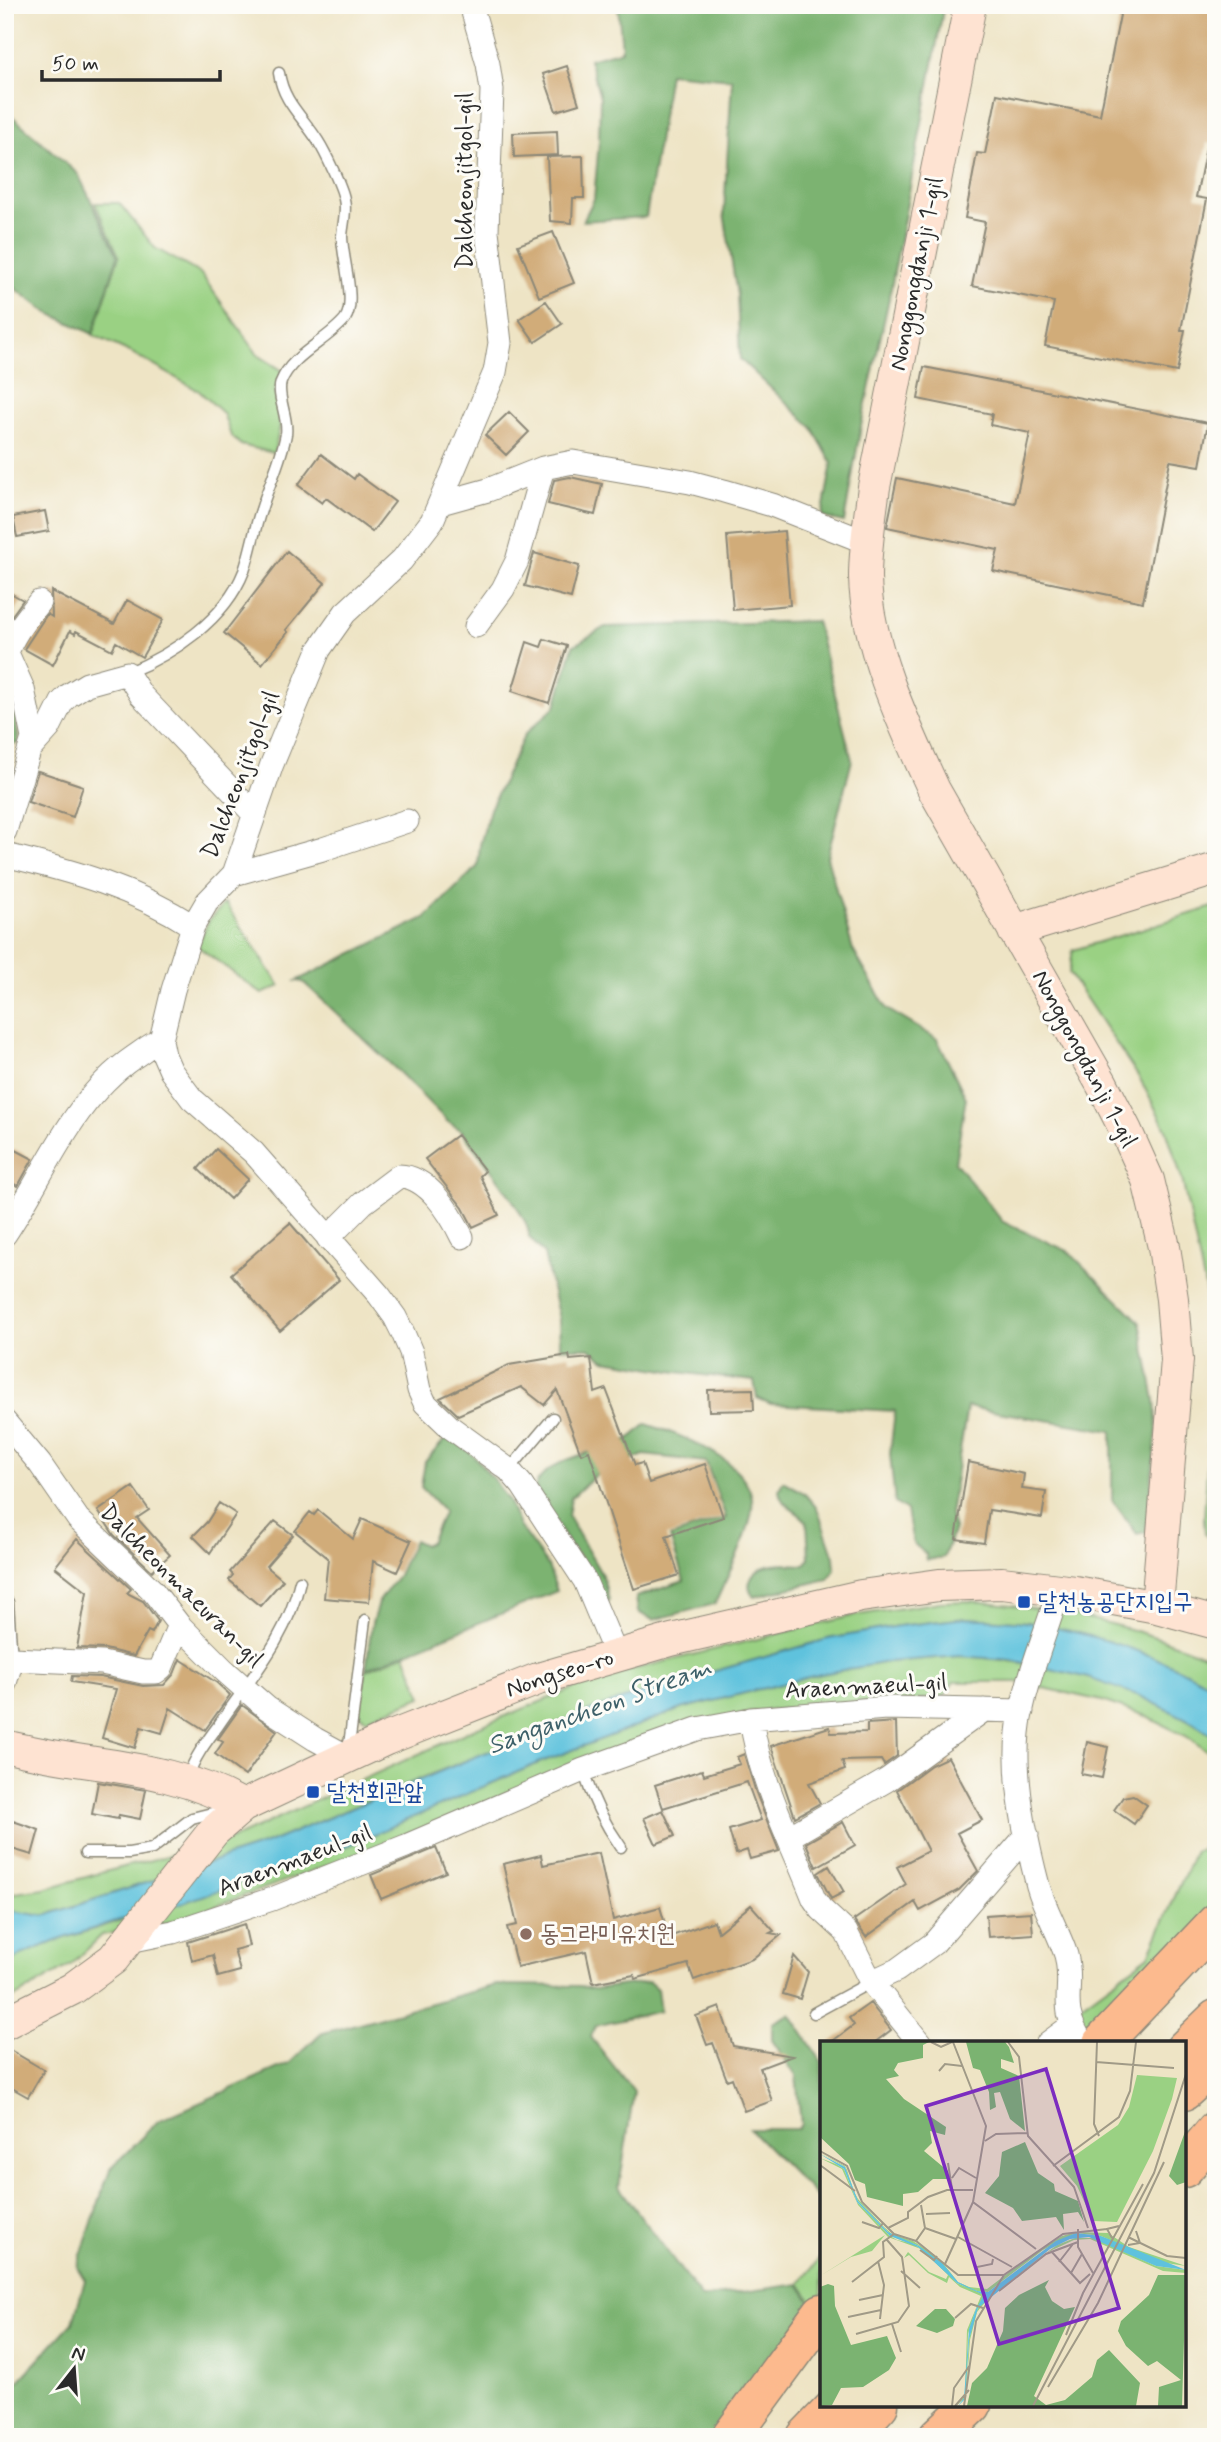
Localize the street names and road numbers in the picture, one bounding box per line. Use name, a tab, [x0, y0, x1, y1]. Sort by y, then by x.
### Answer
street label: Dalcheonjitgol-gil	[450, 92, 481, 270]
street label: Nonggongdanji 1-gil	[883, 174, 953, 374]
street label: Dalcheonjitgol-gil	[195, 687, 287, 863]
street label: Nonggongdanji 1-gil	[1022, 965, 1144, 1154]
street label: Dalcheonmaeuran-gil	[92, 1497, 270, 1675]
street label: Nongseo-ro	[502, 1642, 618, 1708]
street label: Araenmaeul-gil	[784, 1667, 948, 1707]
street label: Araenmaeul-gil	[214, 1817, 377, 1905]

